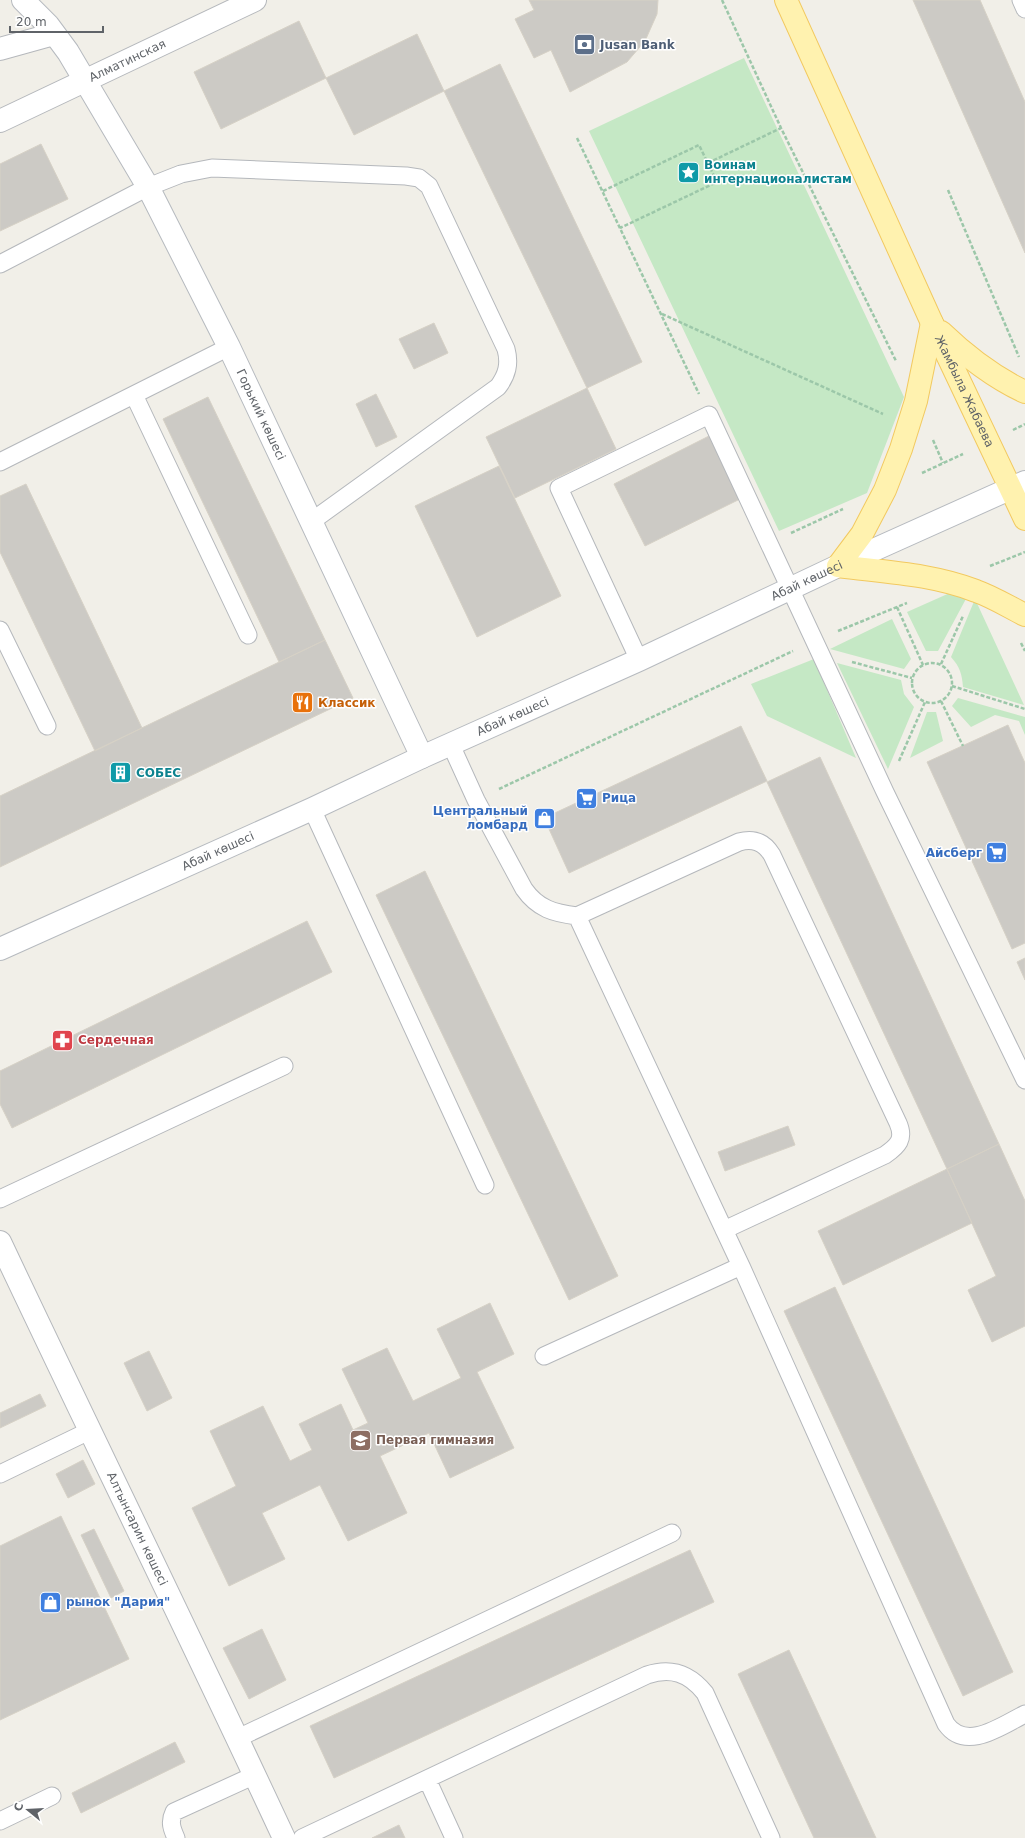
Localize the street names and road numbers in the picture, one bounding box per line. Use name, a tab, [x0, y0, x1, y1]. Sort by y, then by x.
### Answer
street label: Алматинская	[87, 36, 168, 85]
street label: Жамбыла Жабаева	[932, 333, 997, 449]
street label: Горький көшесі	[233, 367, 288, 462]
street label: Абай көшесі	[769, 558, 845, 604]
street label: Абай көшесі	[474, 694, 551, 739]
street label: Абай көшесі	[180, 829, 256, 873]
street label: Алтынсарин көшесі	[104, 1470, 170, 1588]

